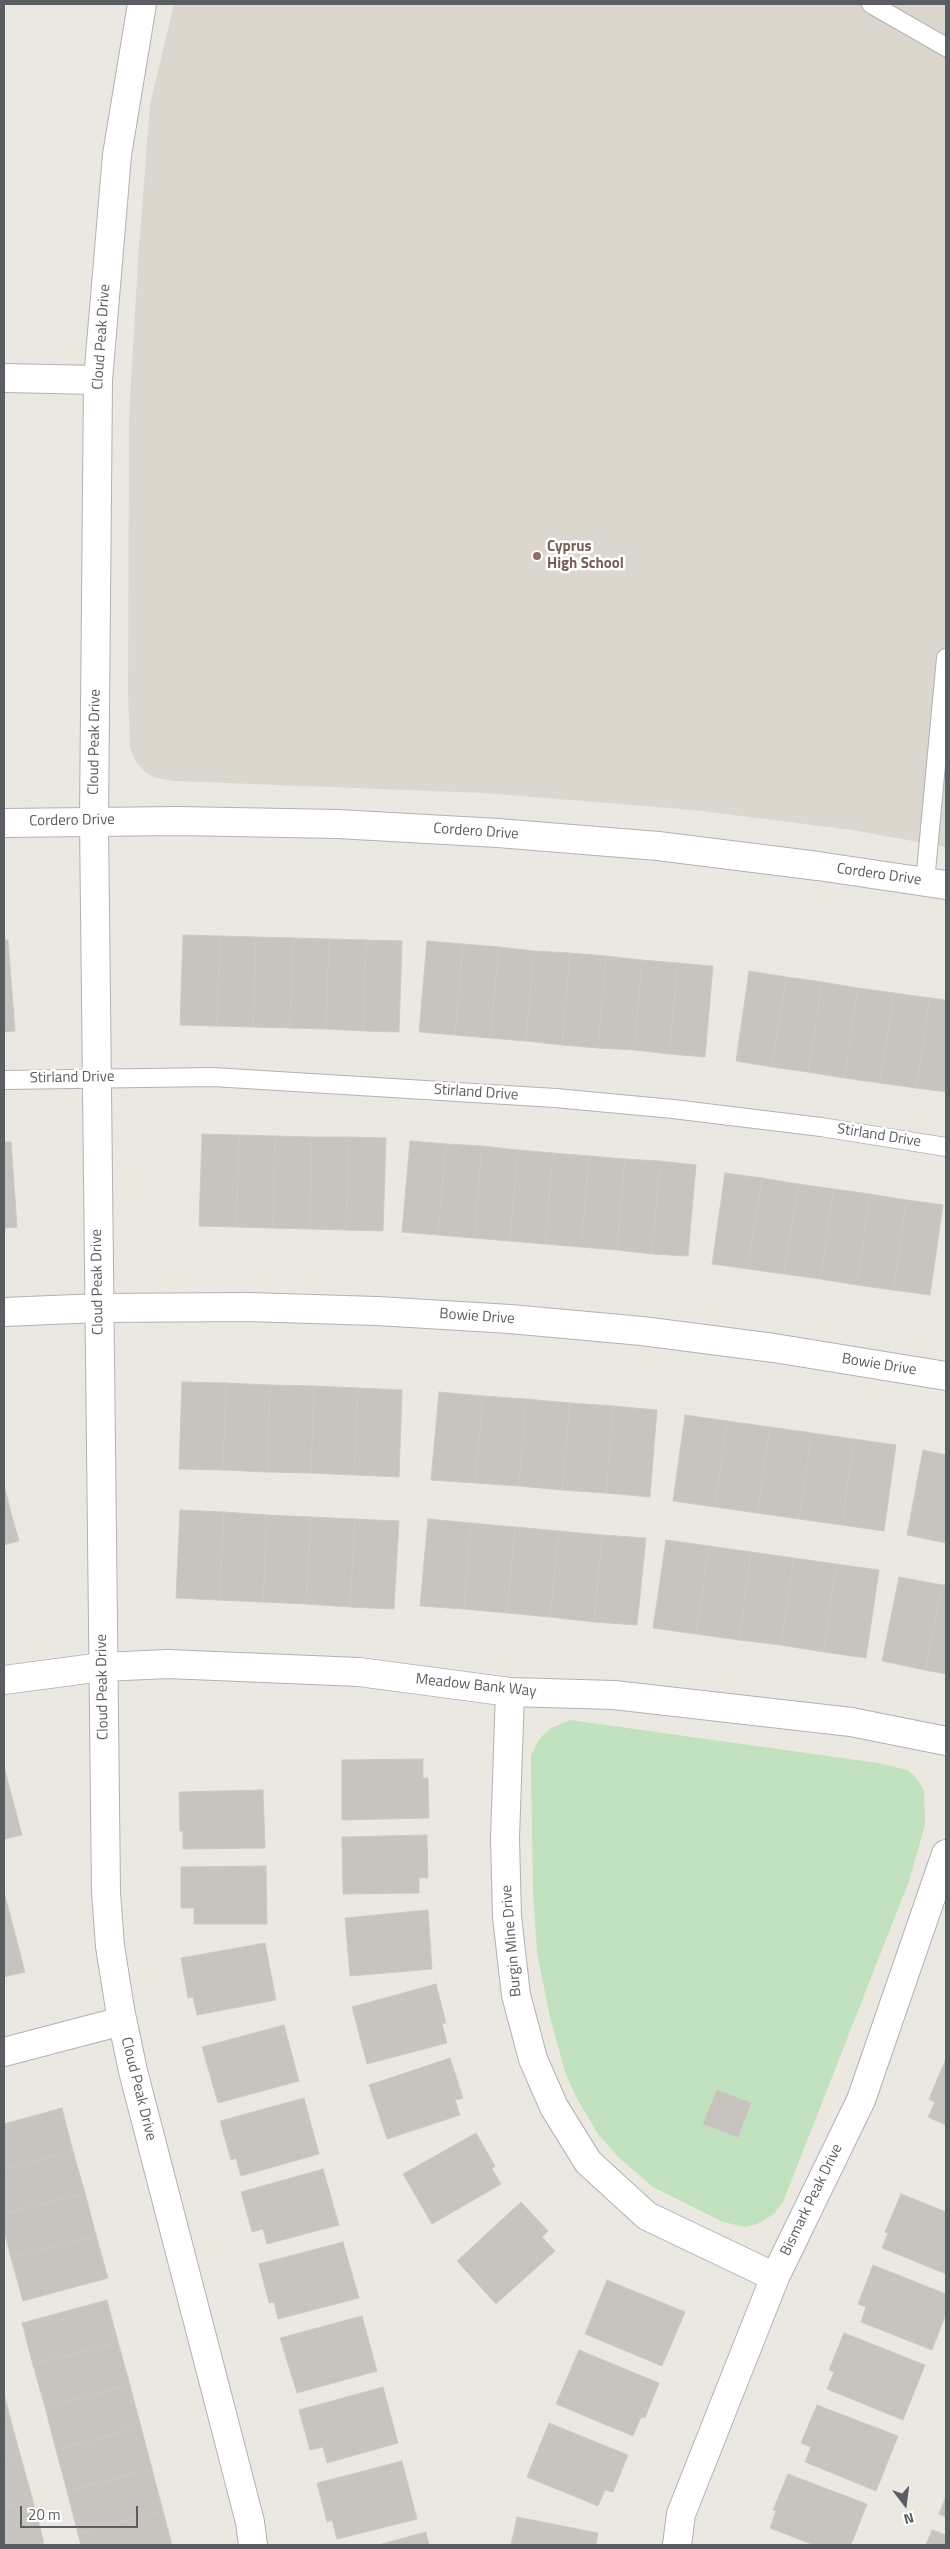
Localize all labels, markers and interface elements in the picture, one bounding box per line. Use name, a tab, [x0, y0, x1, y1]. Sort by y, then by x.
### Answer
street label: Cloud Peak Drive	[89, 284, 115, 390]
place label: Cyprus High School	[547, 538, 624, 573]
marker: Cyprus High School	[531, 550, 543, 562]
street label: Cloud Peak Drive	[85, 689, 105, 795]
street label: Cordero Drive	[29, 811, 115, 831]
street label: Cordero Drive	[433, 820, 519, 844]
street label: Cordero Drive	[835, 860, 923, 890]
street label: Stirland Drive	[29, 1068, 115, 1088]
street label: Stirland Drive	[433, 1081, 519, 1105]
street label: Stirland Drive	[836, 1120, 922, 1152]
street label: Cloud Peak Drive	[88, 1229, 108, 1335]
street label: Bowie Drive	[439, 1305, 515, 1329]
street label: Bowie Drive	[840, 1350, 918, 1380]
street label: Cloud Peak Drive	[93, 1634, 113, 1740]
street label: Meadow Bank Way	[415, 1671, 537, 1701]
street label: Burgin Mine Drive	[498, 1884, 526, 1998]
street label: Cloud Peak Drive	[116, 2035, 160, 2143]
street label: Bismark Peak Drive	[777, 2141, 847, 2259]
north arrow	[880, 2479, 930, 2529]
scale bar	[22, 2496, 140, 2528]
text: 20 m	[28, 2503, 61, 2526]
text: N	[902, 2508, 916, 2530]

